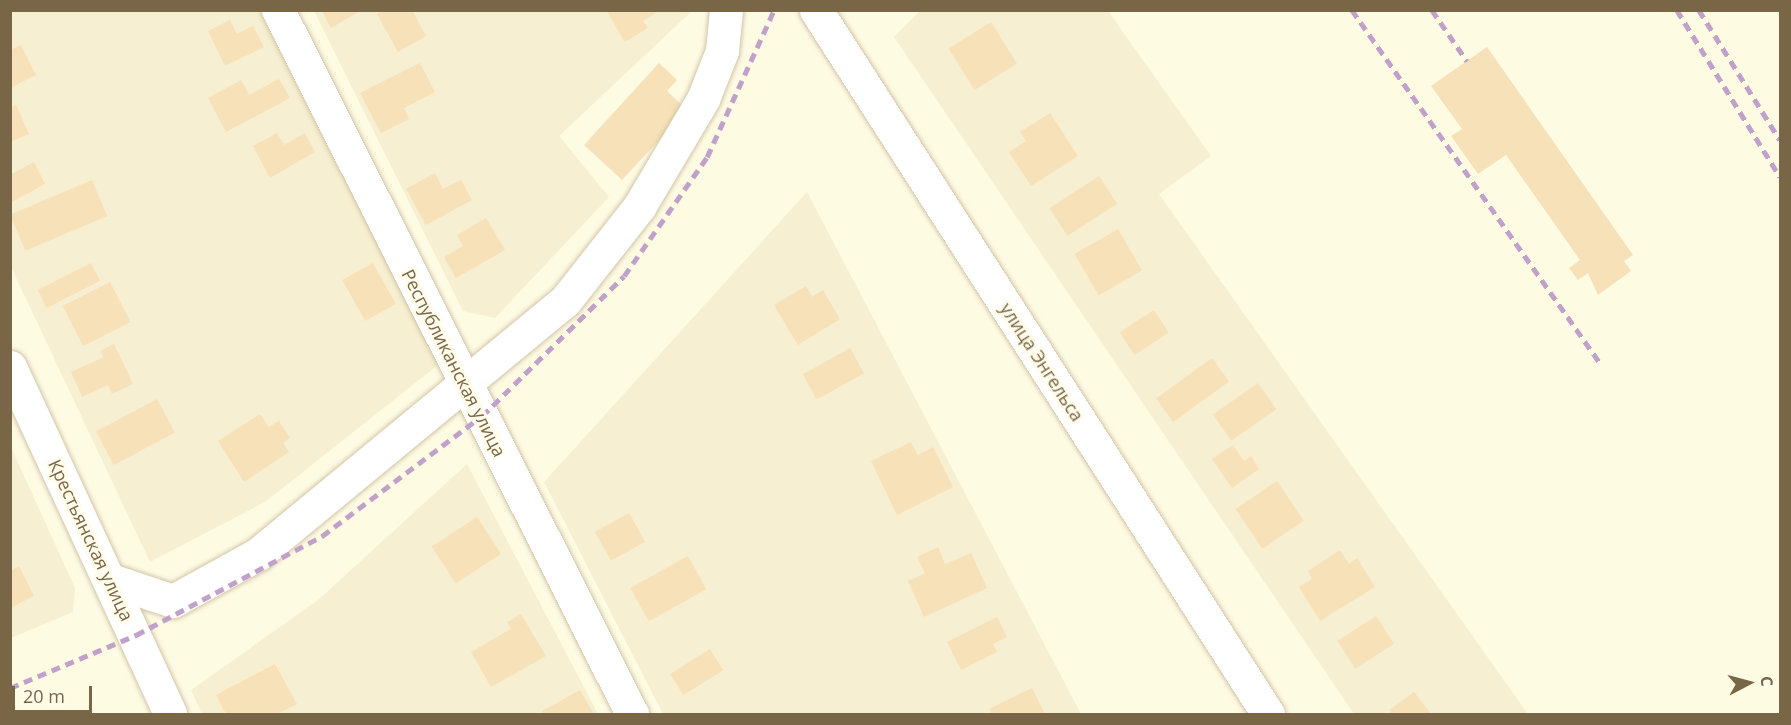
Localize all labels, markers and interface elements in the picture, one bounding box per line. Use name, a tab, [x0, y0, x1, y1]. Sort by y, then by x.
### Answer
street label: Республиканская улица	[397, 266, 511, 460]
street label: улица Энгельса	[996, 299, 1088, 425]
street label: Крестьянская улица	[44, 456, 138, 624]
north arrow	[1719, 653, 1779, 713]
scale bar	[15, 674, 94, 712]
text: С	[1755, 675, 1778, 687]
text: 20 m	[23, 684, 65, 708]

